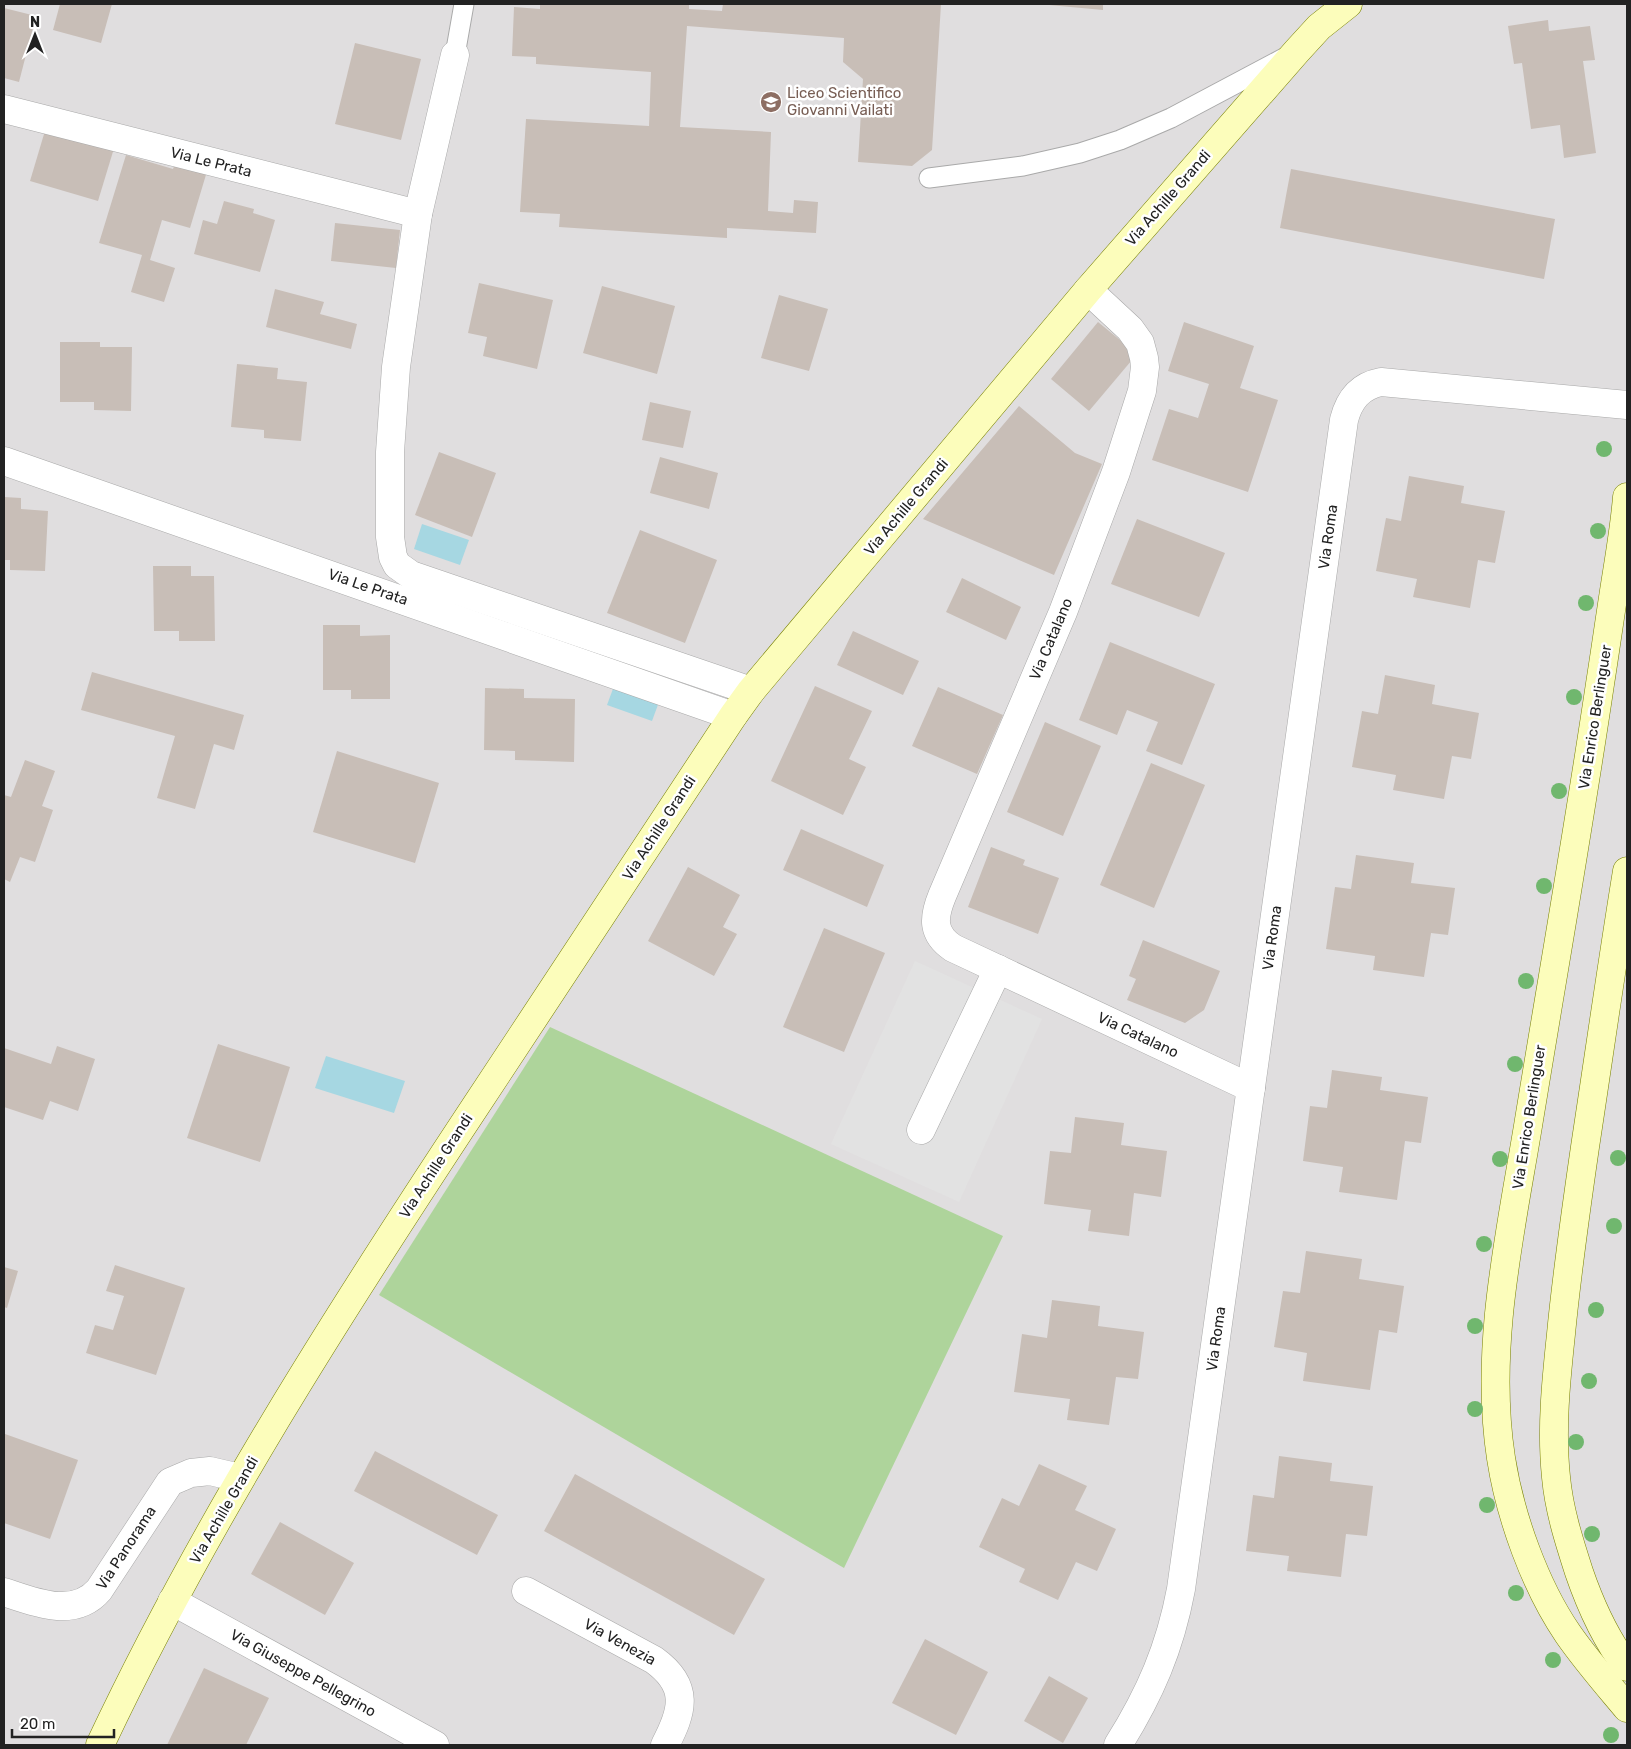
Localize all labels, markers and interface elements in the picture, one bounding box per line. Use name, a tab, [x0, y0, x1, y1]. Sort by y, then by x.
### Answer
north arrow	[10, 10, 60, 60]
text: N	[30, 14, 40, 31]
place label: Liceo Scientifico Giovanni Vailati	[787, 84, 901, 119]
school or university icon: Liceo Scientifico Giovanni Vailati	[759, 90, 783, 114]
street label: Via Le Prata	[168, 143, 254, 181]
street label: Via Achille Grandi	[1121, 146, 1215, 250]
street label: Via Achille Grandi	[860, 455, 952, 559]
street label: Via Roma	[1315, 503, 1341, 571]
street label: Via Le Prata	[326, 565, 410, 609]
street label: Via Catalano	[1026, 595, 1076, 683]
street label: Via Enrico Berlinguer	[1575, 643, 1615, 791]
street label: Via Achille Grandi	[618, 772, 700, 884]
street label: Via Roma	[1259, 904, 1285, 972]
street label: Via Catalano	[1095, 1008, 1181, 1062]
street label: Via Enrico Berlinguer	[1509, 1043, 1549, 1191]
street label: Via Achille Grandi	[395, 1110, 477, 1222]
street label: Via Roma	[1203, 1305, 1229, 1373]
street label: Via Achille Grandi	[186, 1453, 262, 1567]
street label: Via Panorama	[92, 1503, 160, 1593]
street label: Via Venezia	[581, 1615, 659, 1669]
street label: Via Giuseppe Pellegrino	[227, 1625, 379, 1721]
scale bar	[12, 1706, 115, 1738]
text: 20 m	[20, 1715, 55, 1733]

